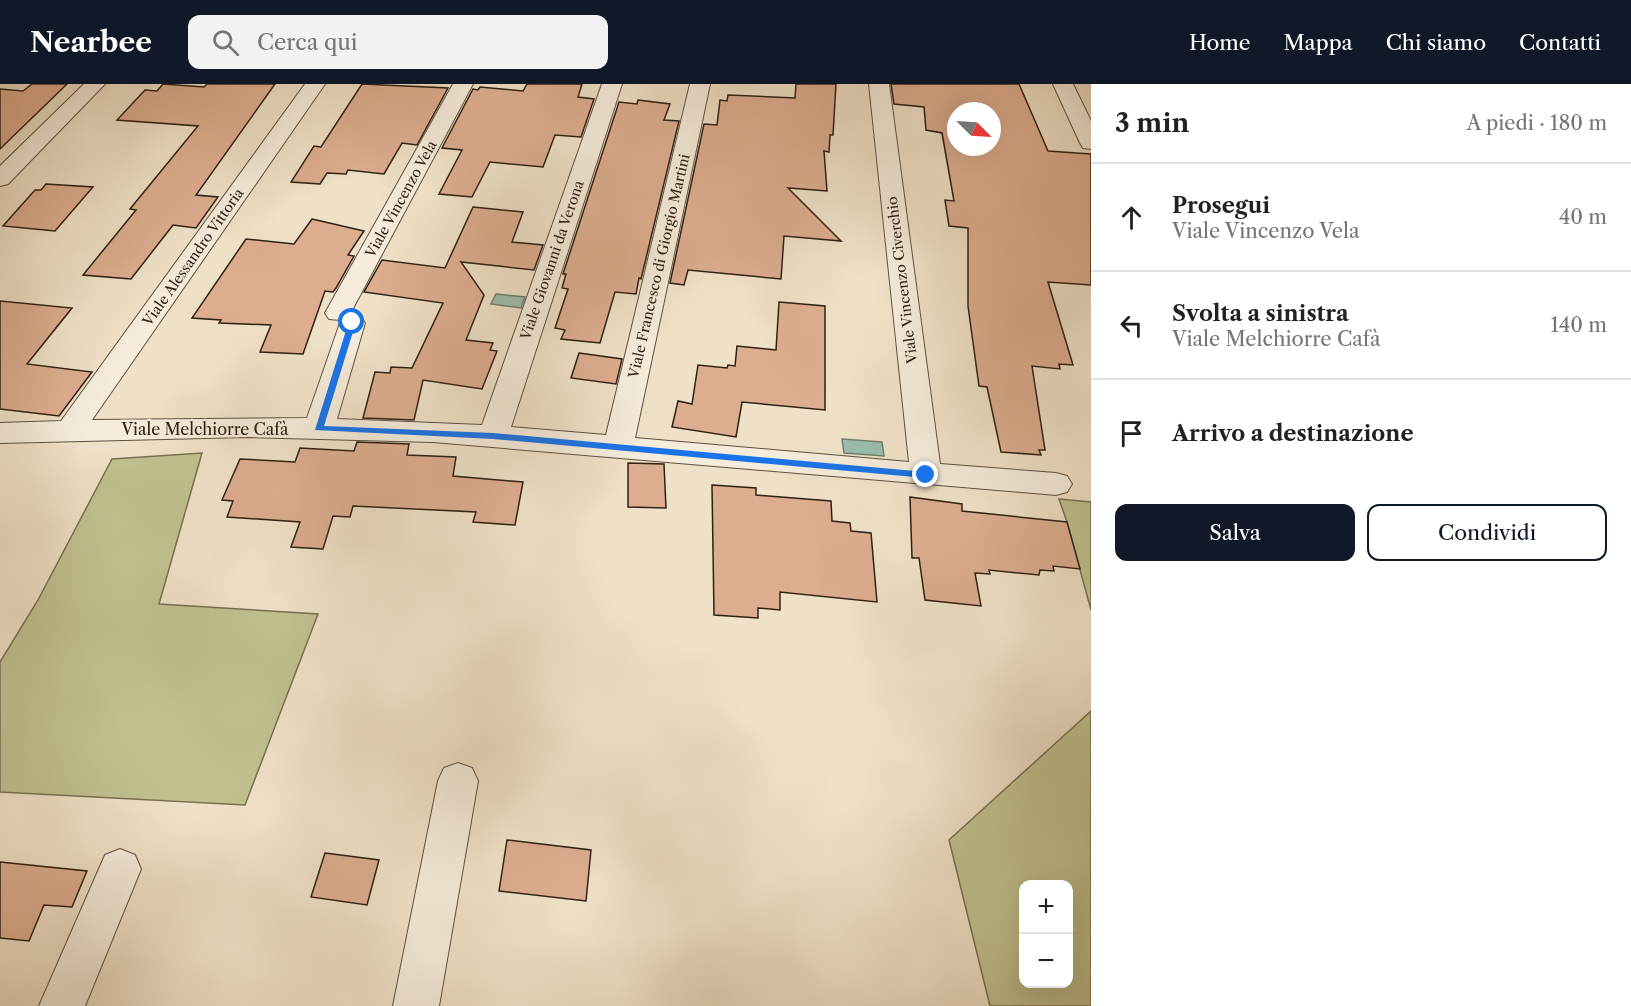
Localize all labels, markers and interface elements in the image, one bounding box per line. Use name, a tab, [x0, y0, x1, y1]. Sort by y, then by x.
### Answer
search box	[188, 15, 608, 69]
text: Nearbee	[30, 25, 152, 59]
icon: search	[209, 26, 242, 59]
text: Cerca qui	[257, 29, 358, 56]
text: Home	[1189, 30, 1251, 55]
text: Mappa	[1284, 30, 1353, 55]
text: Chi siamo	[1386, 30, 1486, 55]
text: Contatti	[1519, 30, 1601, 55]
north arrow	[947, 102, 1001, 156]
text: 3 min	[1115, 107, 1189, 139]
text: A piedi · 180 m	[1467, 111, 1607, 135]
street label: Viale Vincenzo Vela	[361, 137, 441, 262]
street label: Viale Francesco di Giorgio Martini	[624, 152, 694, 381]
street label: Viale Giovanni da Verona	[516, 177, 588, 343]
street label: Viale Alessandro Vittoria	[138, 184, 248, 330]
text: Prosegui	[1172, 192, 1270, 219]
street label: Viale Vincenzo Civerchio	[883, 195, 921, 366]
icon: ahead	[1115, 201, 1148, 234]
text: 40 m	[1559, 205, 1607, 229]
text: Viale Vincenzo Vela	[1172, 219, 1360, 243]
text: Svolta a sinistra	[1172, 300, 1349, 327]
route start	[338, 308, 364, 334]
icon: left	[1115, 309, 1148, 342]
text: 140 m	[1550, 313, 1607, 337]
text: Viale Melchiorre Cafà	[1172, 327, 1381, 351]
icon: arrive	[1115, 417, 1148, 450]
street label: Viale Melchiorre Cafà	[121, 419, 289, 439]
text: Arrivo a destinazione	[1172, 420, 1414, 447]
route end	[912, 461, 938, 487]
button: Salva	[1115, 504, 1355, 561]
button: Condividi	[1367, 504, 1607, 561]
map controls	[1019, 880, 1073, 988]
button: +	[1019, 880, 1073, 934]
button: −	[1019, 934, 1073, 988]

